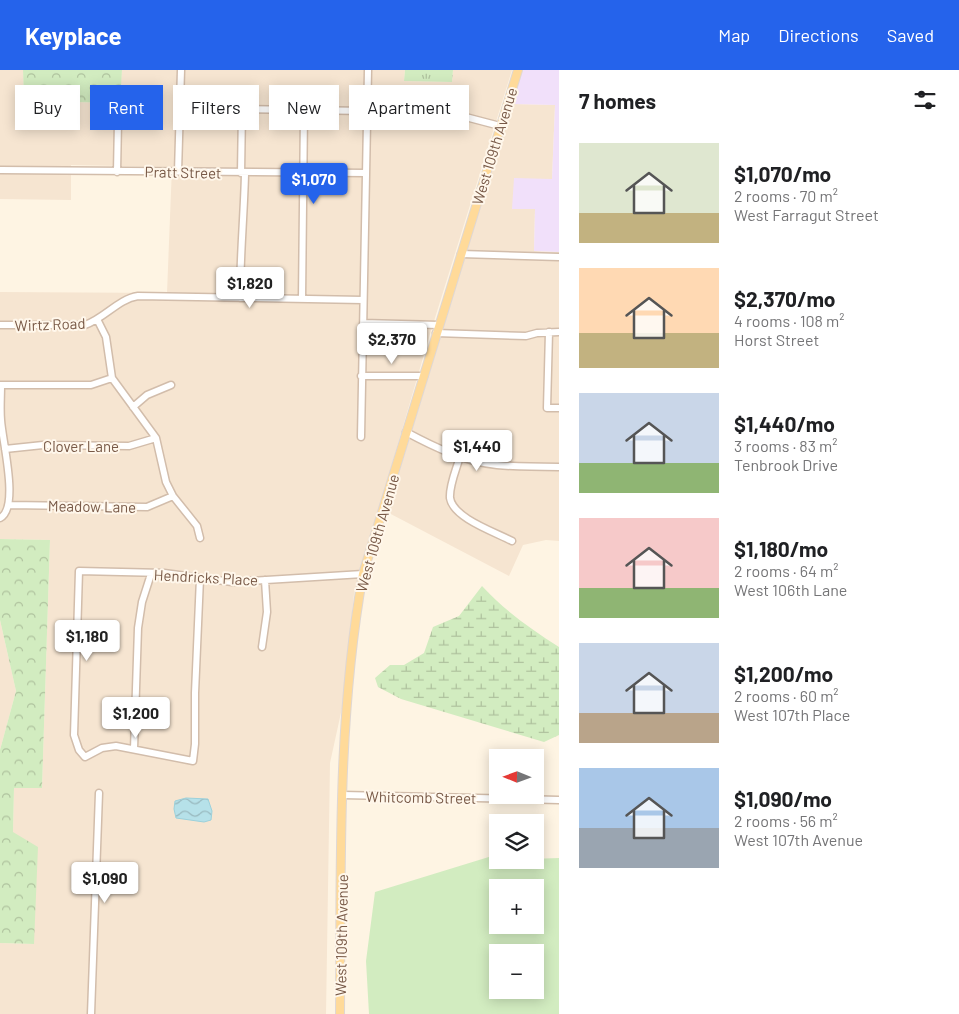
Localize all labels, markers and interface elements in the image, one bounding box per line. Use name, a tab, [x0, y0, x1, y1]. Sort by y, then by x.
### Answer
text: Keyplace	[25, 21, 122, 50]
text: Map	[718, 24, 750, 46]
text: Directions	[778, 24, 859, 46]
text: Saved	[887, 24, 934, 46]
chip: Buy	[15, 85, 80, 130]
chip: Rent	[90, 85, 163, 130]
chip: Filters	[173, 85, 259, 130]
chip: New	[269, 85, 339, 130]
chip: Apartment	[349, 85, 469, 130]
street label: West 109th Avenue	[468, 85, 520, 207]
icon: filters	[911, 86, 939, 114]
text: 7 homes	[579, 88, 656, 113]
text: $1,070/mo	[734, 161, 831, 186]
street label: Pratt Street	[144, 162, 222, 182]
pin: $1,070	[273, 162, 355, 205]
icon: home	[619, 163, 679, 223]
text: $1,070	[292, 169, 336, 188]
text: 2 rooms · 70 m²	[734, 186, 838, 205]
text: West Farragut Street	[734, 205, 879, 224]
pin: $1,820	[209, 266, 291, 309]
text: $1,820	[227, 273, 273, 292]
text: $2,370/mo	[734, 286, 836, 311]
icon: home	[619, 288, 679, 348]
text: 4 rooms · 108 m²	[734, 311, 845, 330]
street label: Wirtz Road	[14, 314, 86, 334]
pin: $2,370	[351, 322, 433, 365]
text: $2,370	[368, 329, 416, 348]
text: Horst Street	[734, 330, 819, 349]
text: $1,440/mo	[734, 411, 835, 436]
icon: home	[619, 413, 679, 473]
pin: $1,440	[436, 430, 518, 472]
text: $1,440	[453, 436, 501, 455]
text: 3 rooms · 83 m²	[734, 436, 838, 455]
street label: Clover Lane	[43, 437, 119, 455]
text: Tenbrook Drive	[734, 455, 838, 474]
street label: West 109th Avenue	[352, 472, 402, 594]
street label: Meadow Lane	[48, 496, 136, 516]
text: $1,180/mo	[734, 536, 828, 561]
icon: home	[619, 538, 679, 598]
text: 2 rooms · 64 m²	[734, 561, 838, 580]
street label: Hendricks Place	[153, 565, 259, 589]
text: West 106th Lane	[734, 580, 847, 599]
pin: $1,180	[46, 620, 128, 662]
text: $1,180	[66, 626, 108, 645]
text: $1,200/mo	[734, 661, 833, 686]
icon: home	[619, 663, 679, 723]
text: 2 rooms · 60 m²	[734, 686, 839, 705]
pin: $1,200	[95, 696, 177, 739]
text: $1,200	[113, 703, 159, 722]
text: West 107th Place	[734, 705, 850, 724]
north arrow	[489, 749, 544, 804]
map controls	[489, 749, 544, 999]
text: $1,090/mo	[734, 786, 832, 811]
street label: Whitcomb Street	[365, 787, 477, 807]
icon: home	[619, 788, 679, 848]
text: 2 rooms · 56 m²	[734, 811, 838, 830]
button: layers	[489, 814, 544, 869]
text: West 107th Avenue	[734, 830, 863, 849]
pin: $1,090	[64, 862, 146, 904]
text: $1,090	[82, 868, 128, 887]
street label: West 109th Avenue	[331, 874, 351, 996]
button: +	[489, 879, 544, 934]
button: −	[489, 944, 544, 999]

